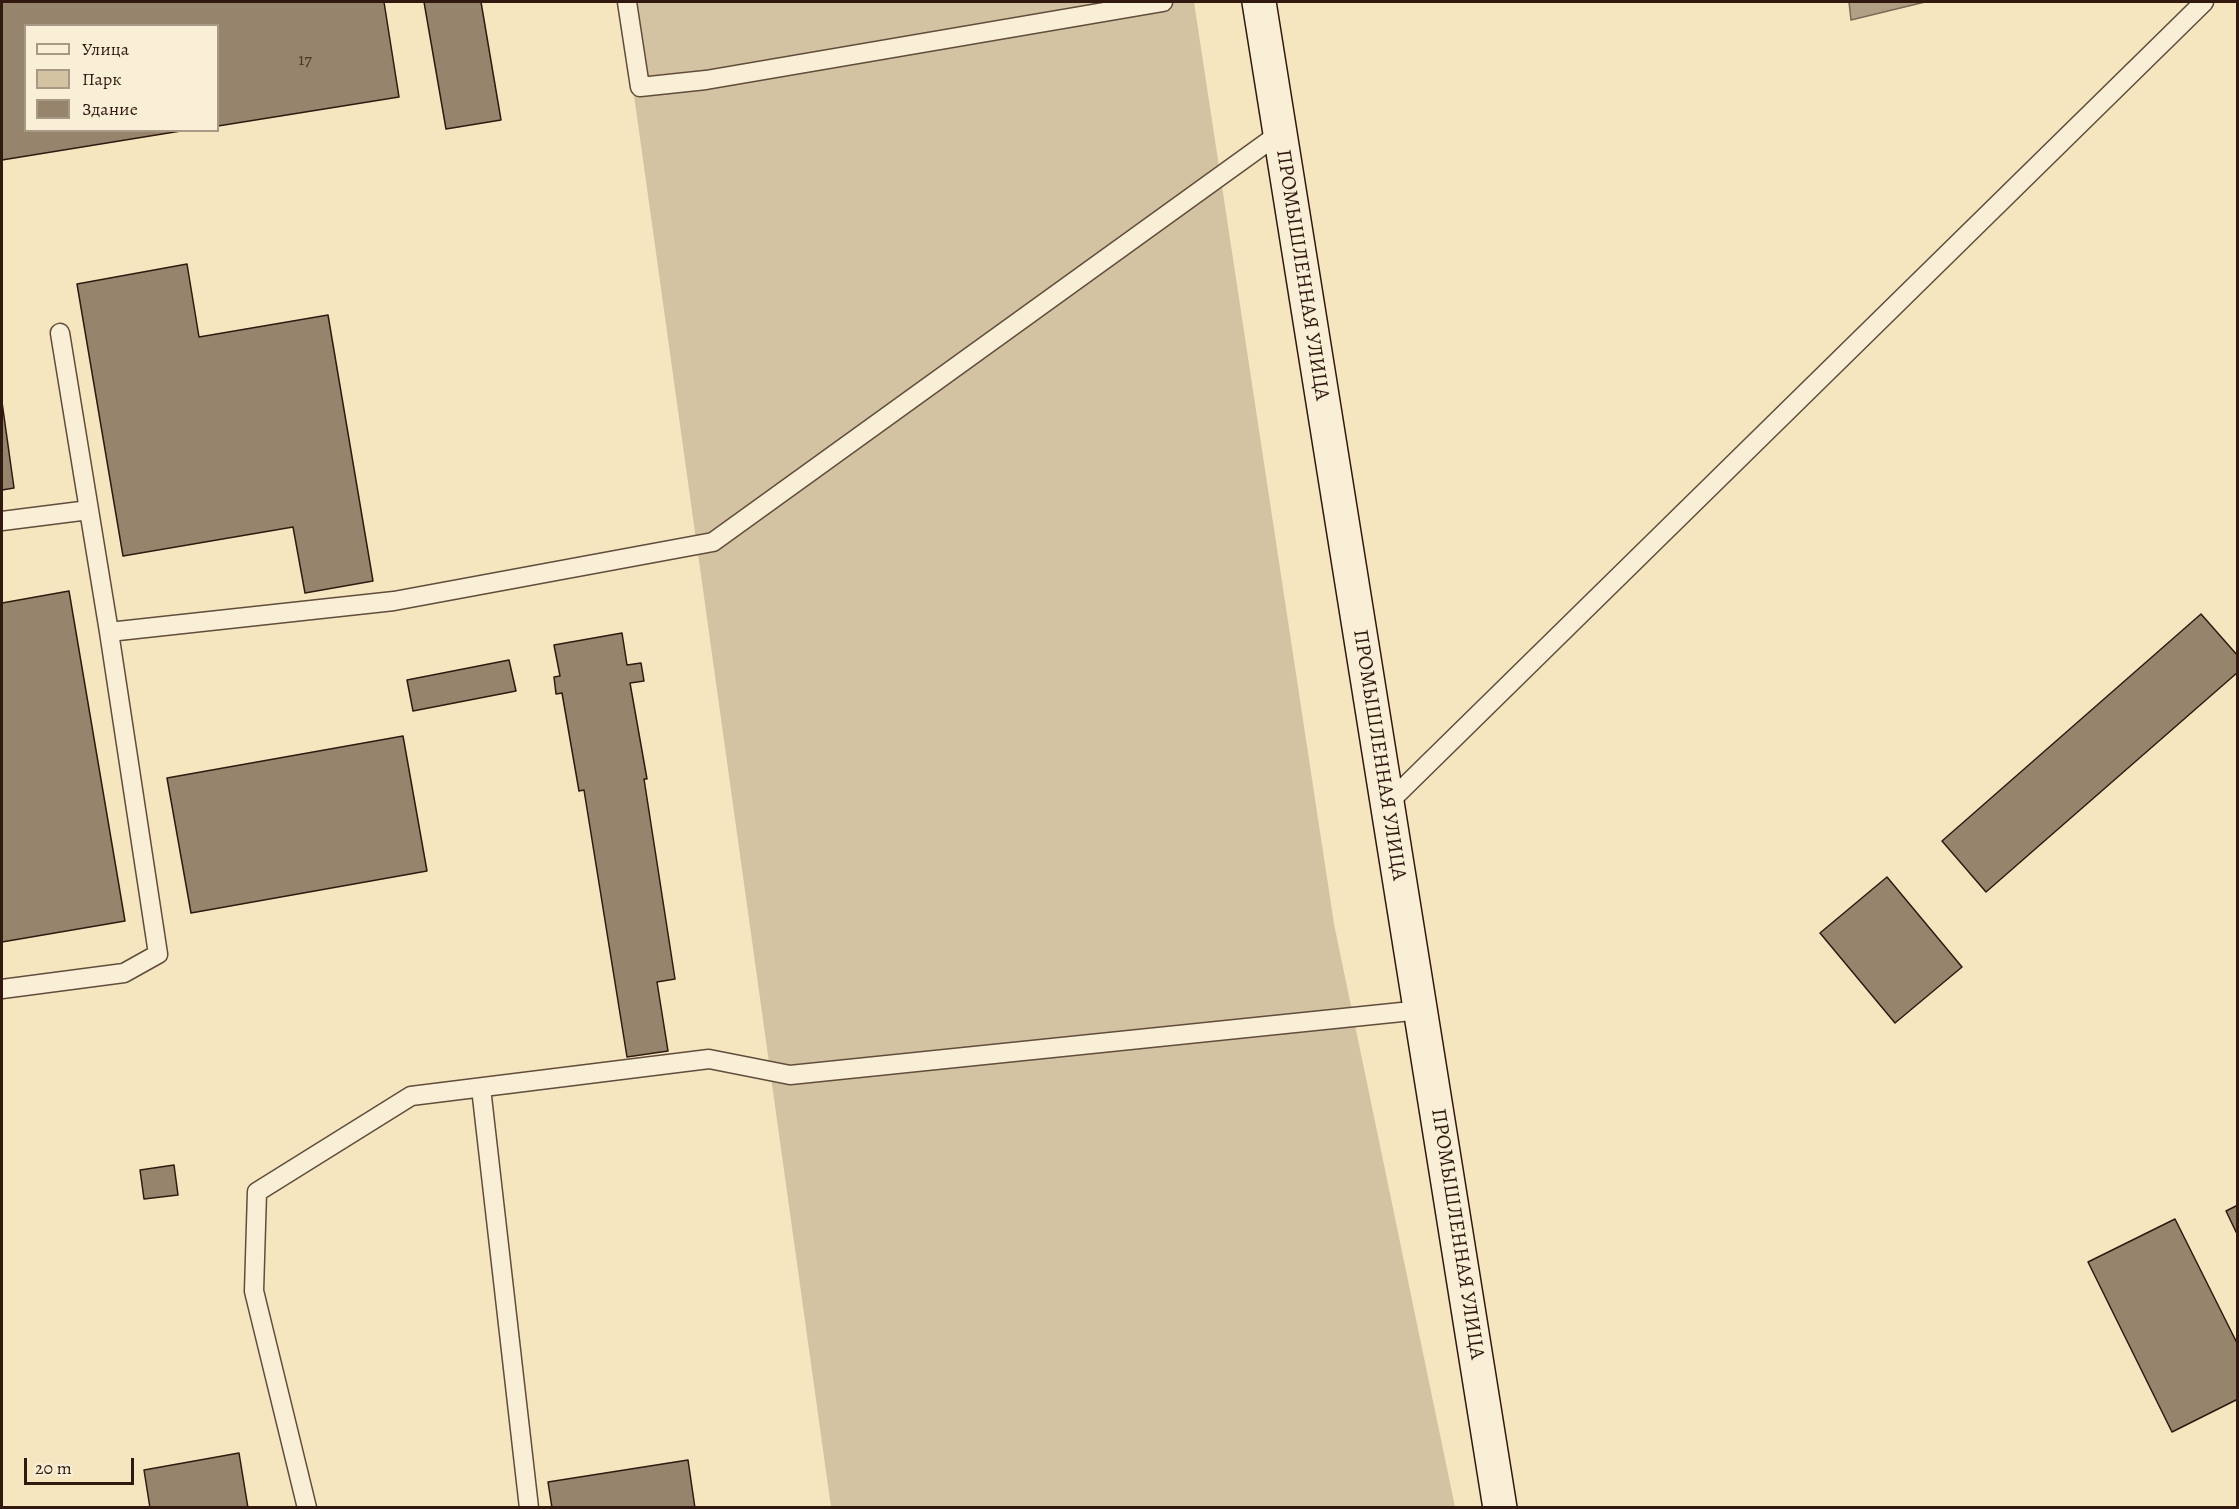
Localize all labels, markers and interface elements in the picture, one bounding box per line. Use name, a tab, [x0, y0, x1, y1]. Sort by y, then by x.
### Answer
legend	[24, 24, 219, 132]
text: Улица	[82, 37, 129, 61]
house number: 17	[298, 50, 312, 72]
text: Парк	[82, 67, 122, 91]
text: Здание	[82, 97, 138, 121]
street label: ПРОМЫШЛЕННАЯ УЛИЦА	[1270, 148, 1334, 402]
street label: ПРОМЫШЛЕННАЯ УЛИЦА	[1347, 628, 1411, 882]
street label: ПРОМЫШЛЕННАЯ УЛИЦА	[1425, 1107, 1489, 1361]
scale bar	[27, 1446, 136, 1484]
text: 20 m	[35, 1456, 72, 1480]

